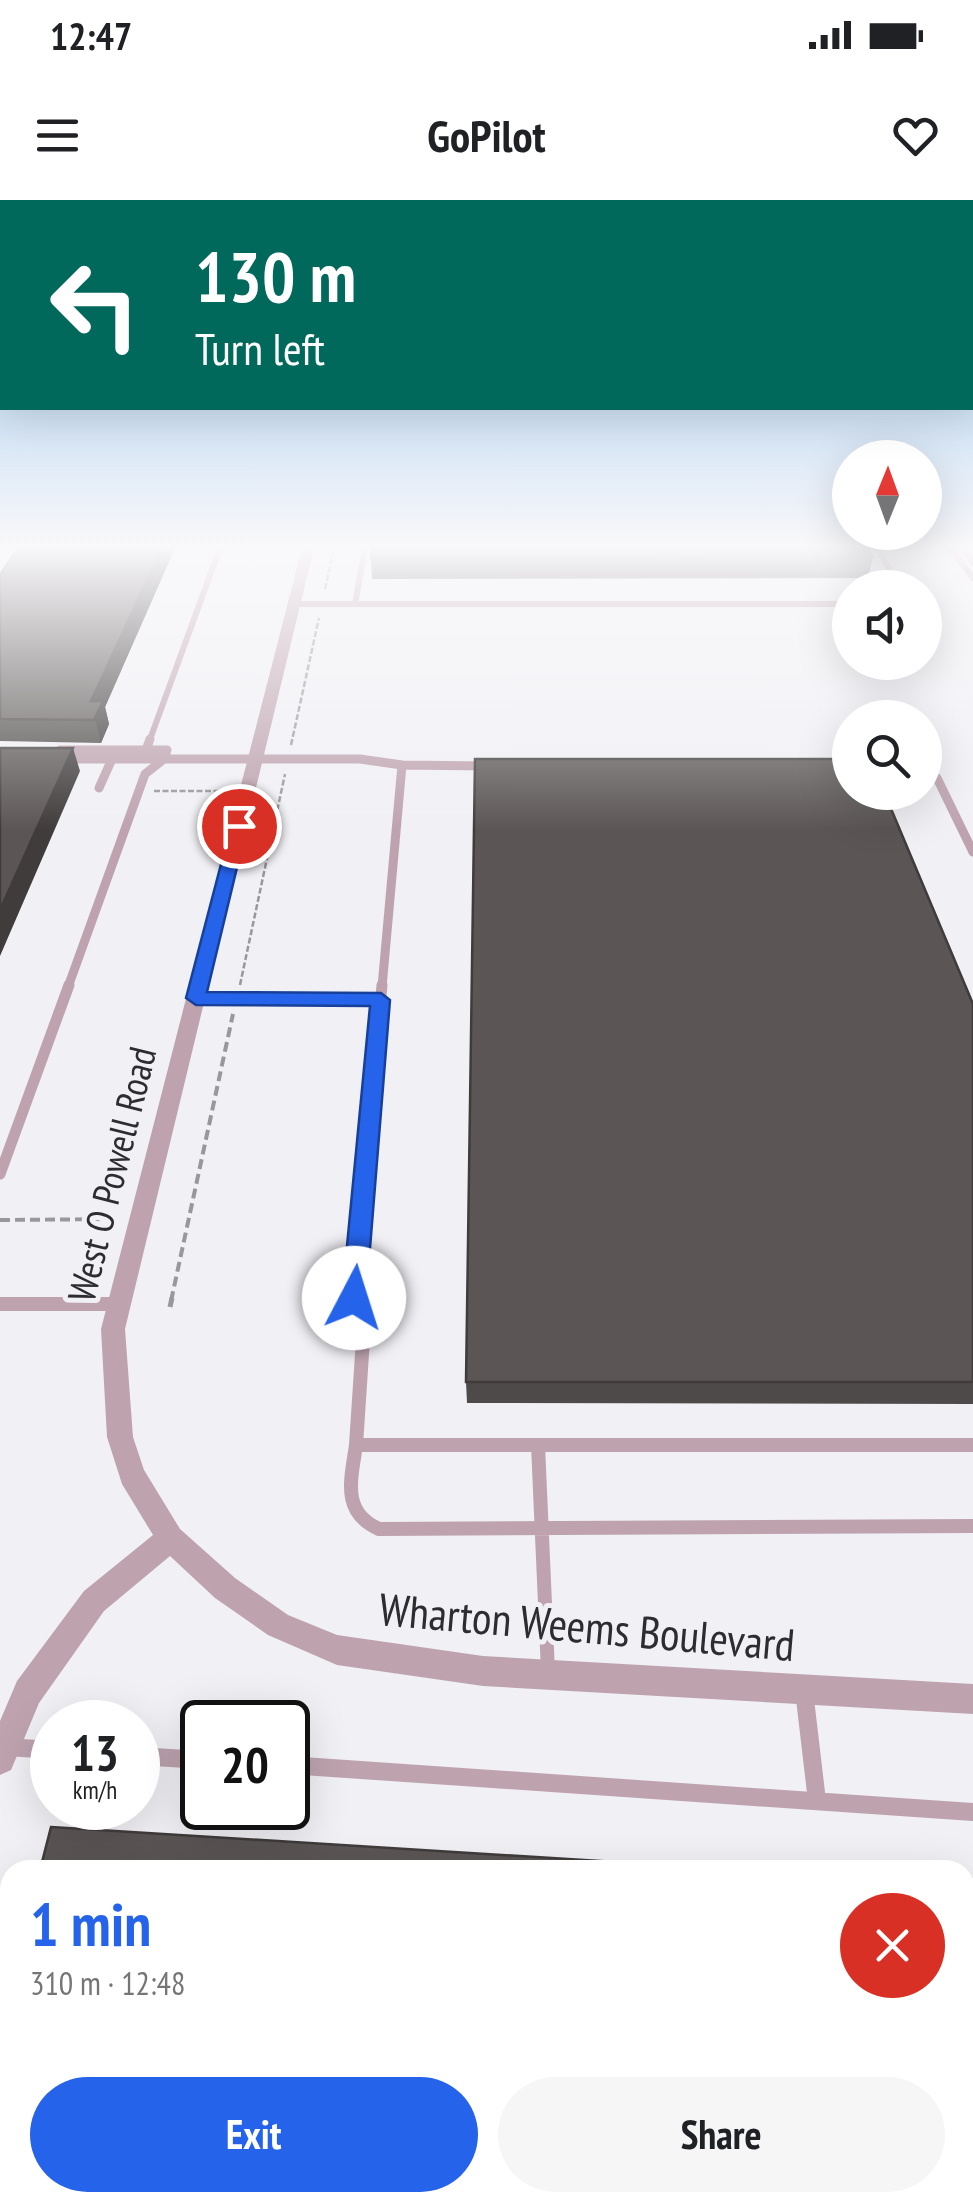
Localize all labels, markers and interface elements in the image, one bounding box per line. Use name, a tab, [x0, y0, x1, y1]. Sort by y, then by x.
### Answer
text: 12:47	[50, 11, 132, 60]
text: GoPilot	[427, 106, 546, 164]
icon: menu	[30, 108, 85, 163]
icon: heart	[888, 108, 943, 163]
text: 130 m	[195, 231, 356, 321]
icon: left	[30, 240, 160, 370]
text: Turn left	[195, 319, 325, 377]
north arrow	[832, 440, 942, 550]
map controls	[832, 440, 942, 810]
button: sound	[832, 570, 942, 680]
button: search	[832, 700, 942, 810]
pin	[197, 784, 282, 869]
icon: arrive	[212, 799, 267, 854]
street label: West O Powell Road	[56, 1042, 166, 1306]
position arrow	[302, 1246, 406, 1350]
street label: Wharton Weems Boulevard	[377, 1579, 797, 1673]
speed limit sign: 20	[180, 1700, 310, 1830]
text: 13	[71, 1720, 119, 1785]
text: km/h	[73, 1774, 117, 1806]
text: 1 min	[30, 1885, 151, 1963]
button: close	[840, 1893, 945, 1998]
text: 310 m · 12:48	[30, 1962, 185, 2004]
button: Exit	[30, 2077, 478, 2192]
button: Share	[498, 2077, 945, 2192]

